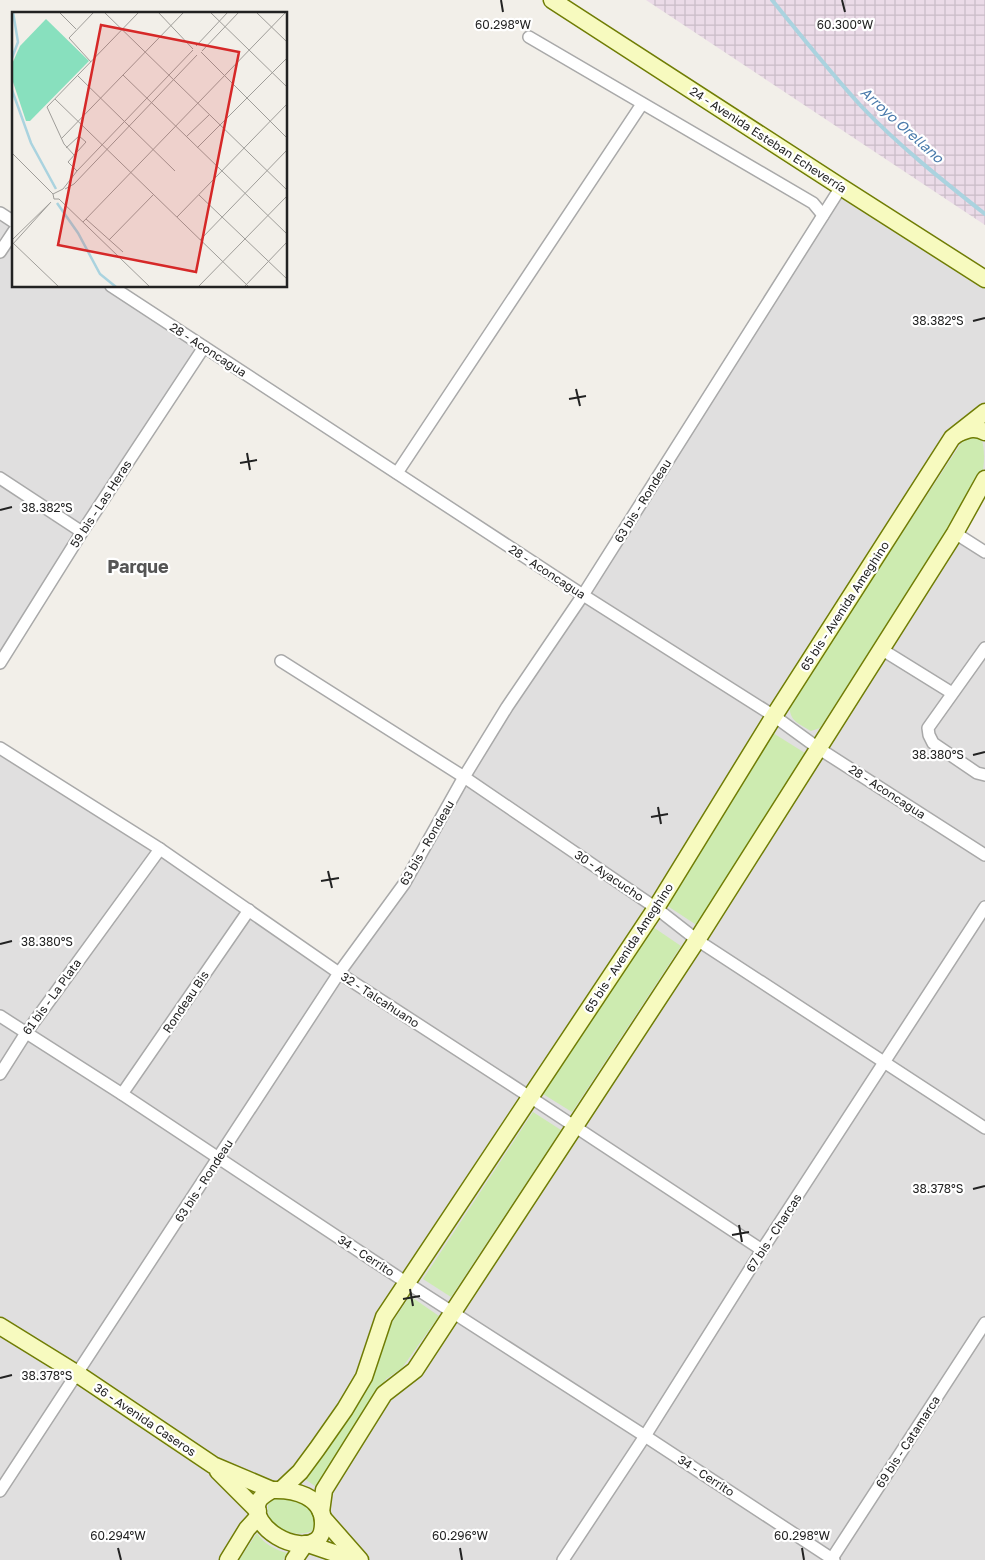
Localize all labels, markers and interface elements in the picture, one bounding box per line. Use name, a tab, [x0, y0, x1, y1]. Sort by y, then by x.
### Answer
inset map	[12, 12, 288, 288]
text: 60.298°W	[475, 17, 531, 32]
text: 60.300°W	[817, 17, 874, 32]
street label: 24 - Avenida Esteban Echeverría	[687, 83, 850, 196]
water label: Arroyo Orellano	[857, 83, 948, 167]
text: 38.382°S	[912, 313, 964, 328]
street label: 28 - Aconcagua	[167, 319, 250, 380]
street label: 63 bis - Rondeau	[611, 456, 674, 545]
street label: 59 bis - Las Heras	[67, 457, 135, 550]
text: 38.382°S	[21, 500, 73, 515]
street label: 65 bis - Avenida Ameghino	[797, 538, 892, 673]
street label: 28 - Aconcagua	[506, 541, 589, 602]
district label: Parque	[107, 555, 169, 577]
text: 38.380°S	[912, 747, 964, 762]
street label: 28 - Aconcagua	[846, 761, 929, 822]
street label: 63 bis - Rondeau	[396, 798, 457, 888]
street label: 30 - Ayacucho	[572, 847, 647, 904]
street label: 65 bis - Avenida Ameghino	[581, 880, 676, 1015]
text: 38.380°S	[21, 934, 73, 949]
street label: 61 bis - La Plata	[19, 956, 84, 1038]
street label: Rondeau Bis	[159, 968, 212, 1036]
street label: 32 - Talcahuano	[338, 969, 422, 1031]
street label: 63 bis - Rondeau	[171, 1136, 236, 1225]
text: 38.378°S	[912, 1181, 964, 1196]
street label: 67 bis - Charcas	[743, 1191, 805, 1275]
street label: 34 - Cerrito	[335, 1232, 397, 1279]
text: 38.378°S	[21, 1368, 73, 1383]
street label: 36 - Avenida Caseros	[91, 1380, 199, 1459]
street label: 69 bis - Catamarca	[872, 1393, 943, 1491]
street label: 34 - Cerrito	[675, 1452, 737, 1499]
text: 60.294°W	[90, 1528, 146, 1543]
text: 60.296°W	[432, 1528, 488, 1543]
text: 60.298°W	[774, 1528, 830, 1543]

